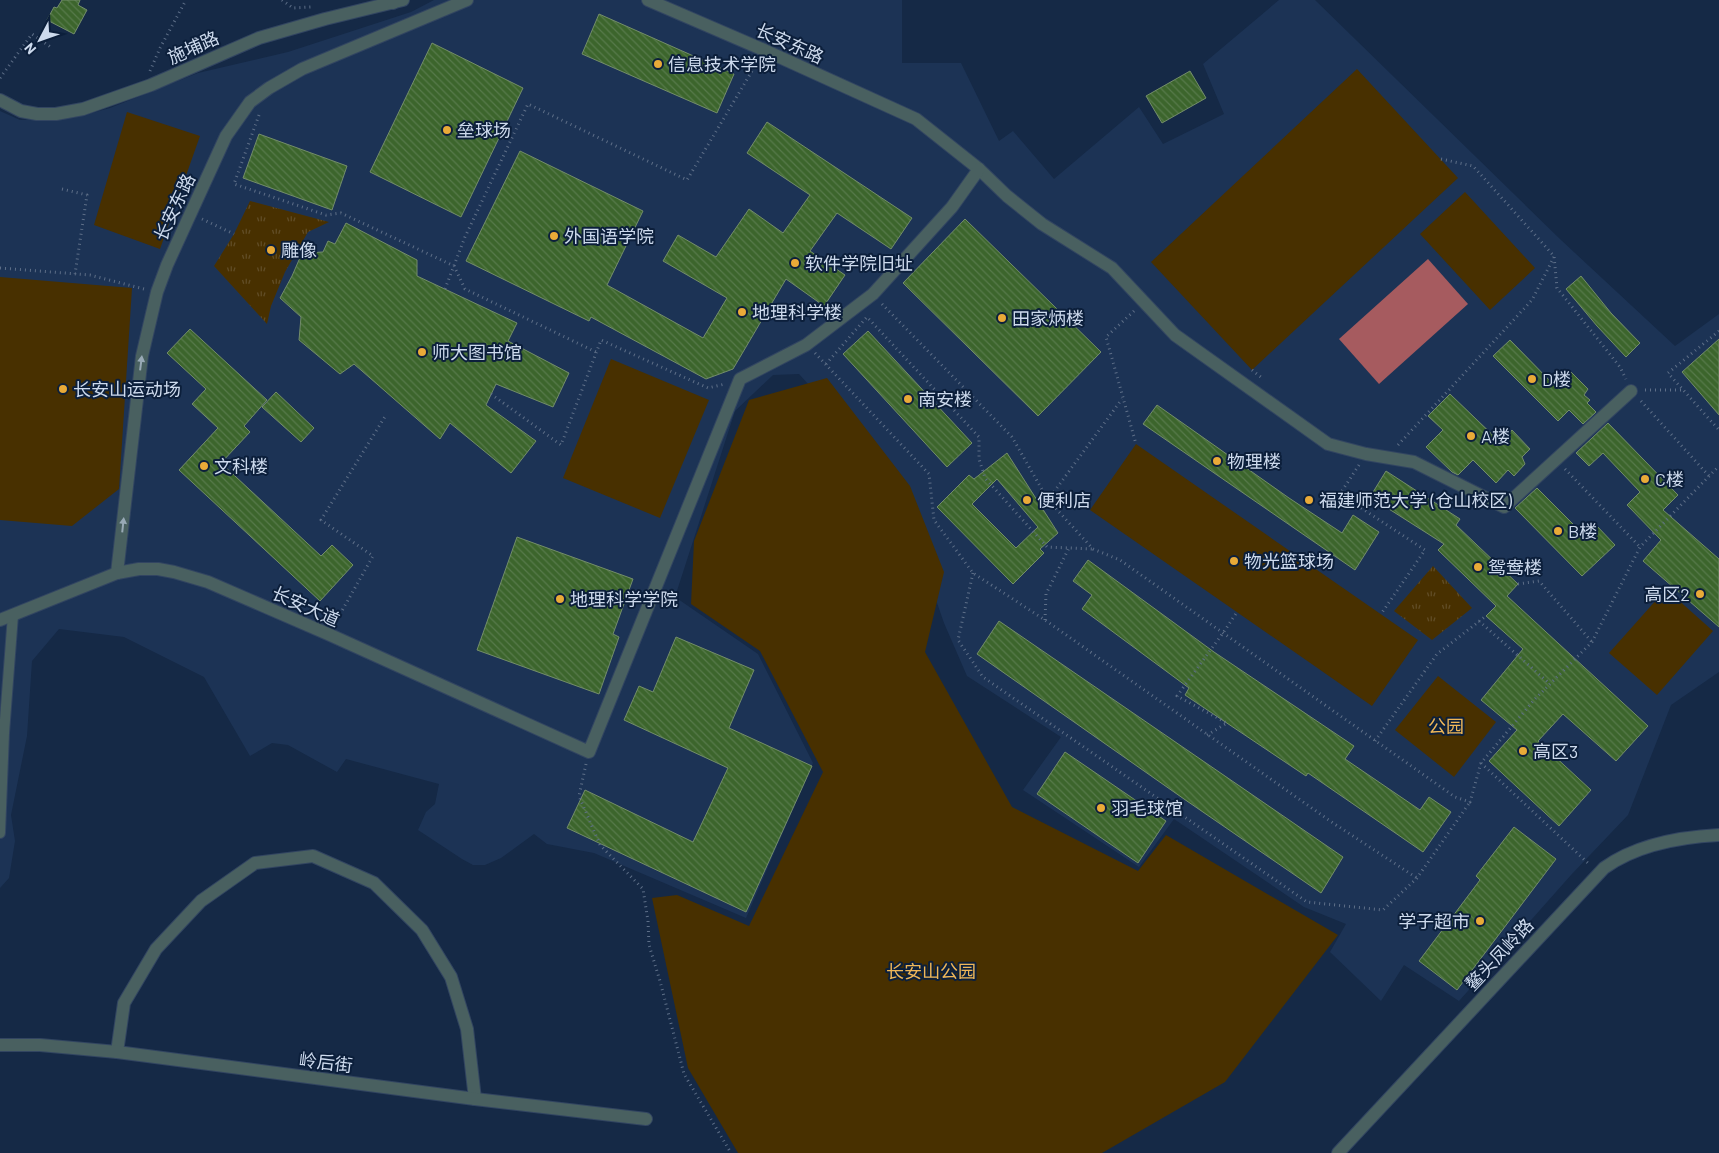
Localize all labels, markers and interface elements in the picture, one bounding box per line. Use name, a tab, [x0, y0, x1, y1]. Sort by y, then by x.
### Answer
north arrow	[15, 15, 65, 65]
street label: 长安东路	[753, 18, 827, 68]
street label: 施埔路	[164, 26, 222, 68]
text: N	[20, 40, 39, 58]
place label: 信息技术学院	[668, 53, 776, 75]
marker: 信息技术学院	[652, 58, 664, 70]
place label: 垒球场	[457, 119, 511, 141]
marker: 垒球场	[441, 124, 453, 136]
street label: 长安东路	[149, 170, 199, 244]
place label: 外国语学院	[564, 225, 654, 247]
marker: 外国语学院	[548, 230, 560, 242]
place label: 雕像	[281, 239, 317, 261]
marker: 雕像	[265, 244, 277, 256]
place label: 软件学院旧址	[805, 252, 913, 274]
marker: 软件学院旧址	[789, 257, 801, 269]
place label: 地理科学楼	[752, 301, 842, 323]
marker: 地理科学楼	[736, 306, 748, 318]
place label: 田家炳楼	[1012, 307, 1084, 329]
marker: 田家炳楼	[996, 312, 1008, 324]
place label: 师大图书馆	[432, 341, 522, 363]
marker: 师大图书馆	[416, 346, 428, 358]
one-way arrow	[137, 355, 145, 371]
place label: D楼	[1542, 368, 1571, 390]
marker: D楼	[1526, 373, 1538, 385]
place label: 长安山运动场	[73, 378, 181, 400]
marker: 长安山运动场	[57, 383, 69, 395]
place label: 南安楼	[918, 388, 972, 410]
marker: 南安楼	[902, 393, 914, 405]
place label: A楼	[1481, 425, 1510, 447]
marker: A楼	[1465, 430, 1477, 442]
place label: 物理楼	[1227, 450, 1281, 472]
place label: 文科楼	[214, 455, 268, 477]
marker: 物理楼	[1211, 455, 1223, 467]
marker: 文科楼	[198, 460, 210, 472]
place label: C楼	[1655, 468, 1684, 490]
marker: C楼	[1639, 473, 1651, 485]
place label: 便利店	[1037, 489, 1091, 511]
place label: 福建师范大学 (仓山校区)	[1319, 489, 1512, 511]
marker: 便利店	[1021, 494, 1033, 506]
marker: 福建师范大学 (仓山校区)	[1303, 494, 1315, 506]
one-way arrow	[119, 517, 127, 533]
place label: B楼	[1568, 520, 1597, 542]
marker: B楼	[1552, 525, 1564, 537]
place label: 物光篮球场	[1244, 550, 1334, 572]
marker: 物光篮球场	[1228, 555, 1240, 567]
place label: 鸳鸯楼	[1488, 556, 1542, 578]
marker: 鸳鸯楼	[1472, 561, 1484, 573]
street label: 长安大道	[269, 581, 343, 631]
place label: 高区2	[1644, 583, 1690, 605]
place label: 地理科学学院	[570, 588, 678, 610]
marker: 高区2	[1694, 588, 1706, 600]
marker: 地理科学学院	[554, 593, 566, 605]
park label: 公园	[1428, 715, 1464, 737]
place label: 高区3	[1533, 740, 1578, 762]
marker: 高区3	[1517, 745, 1529, 757]
place label: 羽毛球馆	[1111, 797, 1183, 819]
marker: 羽毛球馆	[1095, 802, 1107, 814]
place label: 学子超市	[1398, 910, 1470, 932]
street label: 鳌头凤岭路	[1460, 914, 1538, 994]
marker: 学子超市	[1474, 915, 1486, 927]
park label: 长安山公园	[886, 960, 976, 982]
street label: 岭后街	[298, 1048, 354, 1076]

